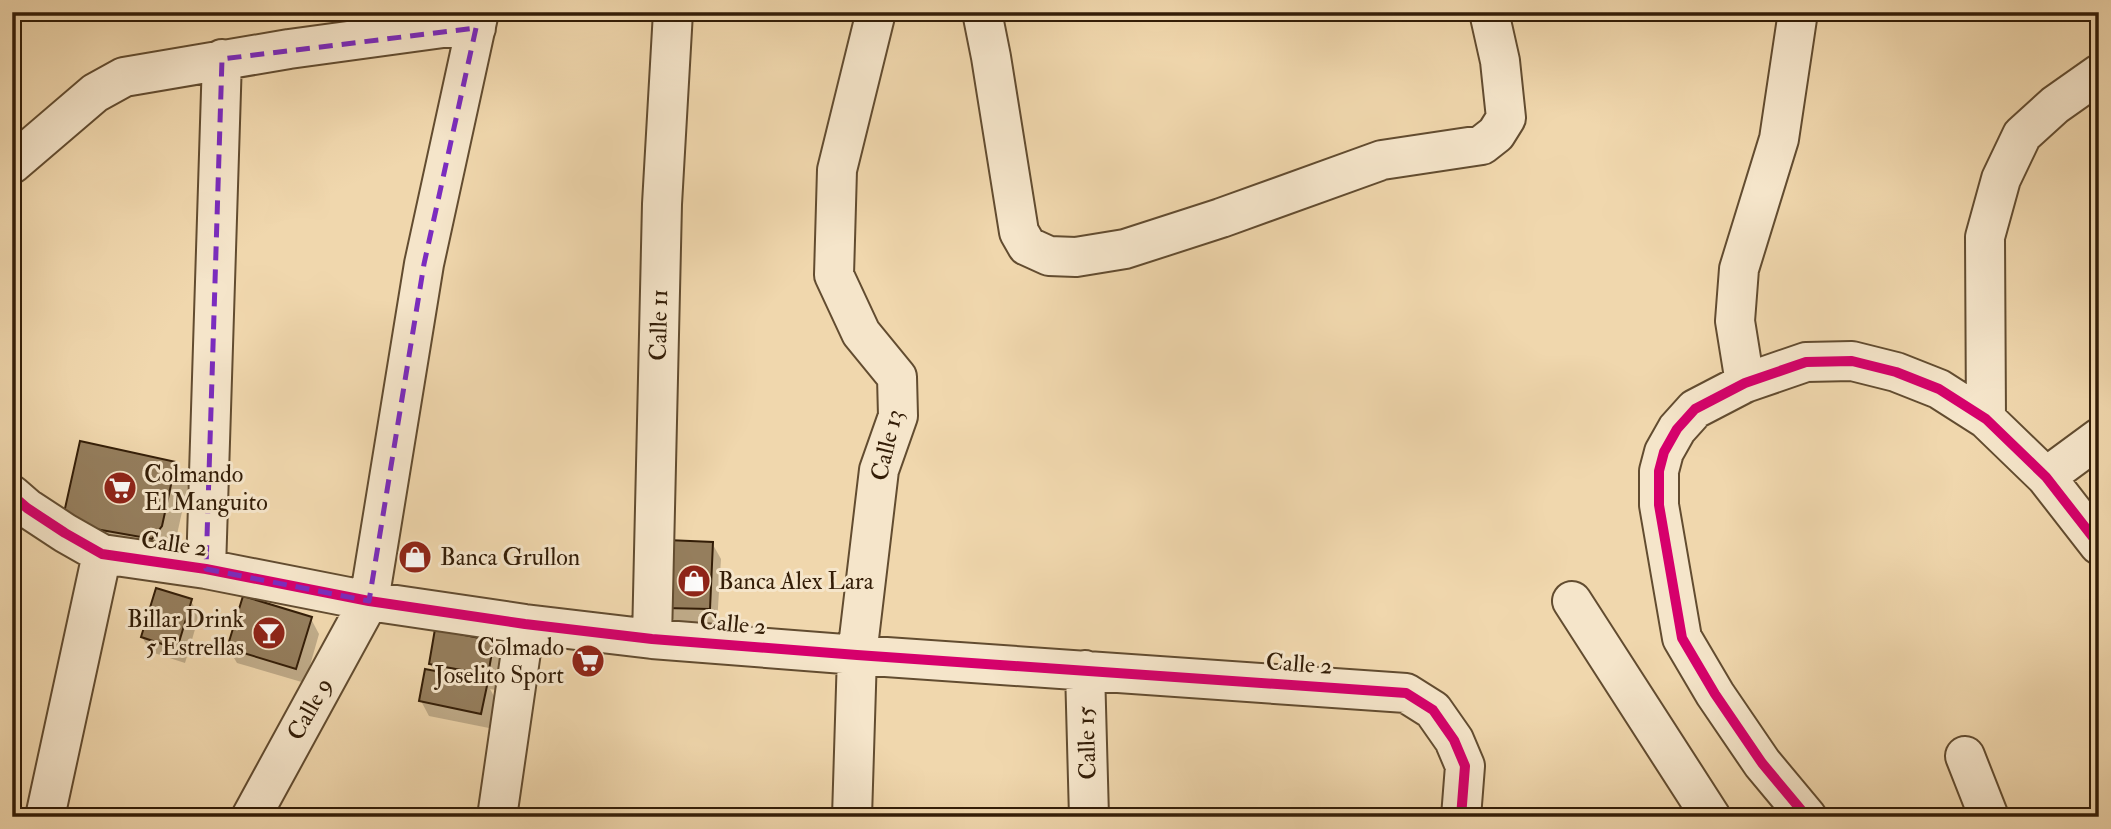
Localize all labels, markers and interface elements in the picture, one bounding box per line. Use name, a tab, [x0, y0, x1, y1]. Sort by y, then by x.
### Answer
street label: Calle 11	[643, 289, 675, 361]
street label: Calle 13	[864, 406, 910, 484]
place label: Colmando El Manguito	[144, 459, 268, 518]
supermarket icon: Colmando El Manguito	[101, 469, 139, 507]
street label: Calle 2	[139, 524, 209, 564]
shop icon: Banca Grullon	[396, 538, 434, 576]
place label: Banca Grullon	[440, 542, 580, 573]
shop icon: Banca Alex Lara	[675, 562, 713, 600]
place label: Banca Alex Lara	[718, 566, 875, 597]
place label: Billar Drink 5 Estrellas	[127, 604, 245, 663]
street label: Calle 2	[698, 606, 768, 642]
bar icon: Billar Drink 5 Estrellas	[250, 614, 288, 652]
place label: Colmado Joselito Sport	[433, 632, 564, 691]
supermarket icon: Colmado Joselito Sport	[569, 642, 607, 680]
street label: Calle 2	[1265, 646, 1333, 682]
street label: Calle 9	[280, 672, 340, 746]
street label: Calle 15	[1070, 705, 1104, 780]

